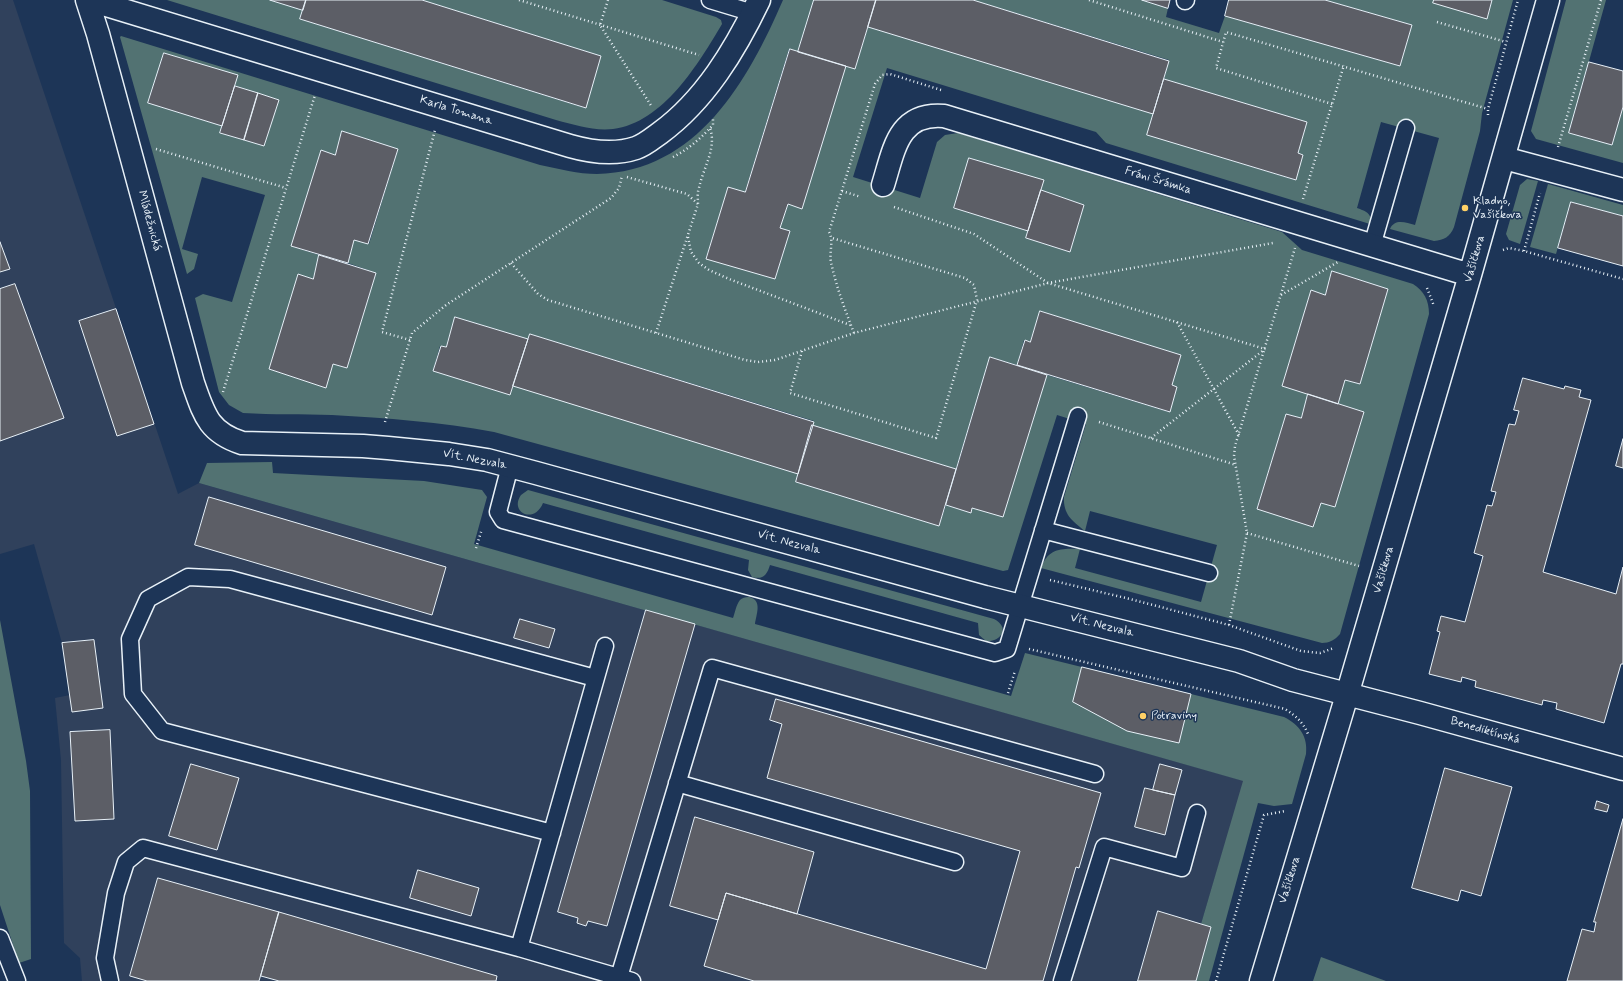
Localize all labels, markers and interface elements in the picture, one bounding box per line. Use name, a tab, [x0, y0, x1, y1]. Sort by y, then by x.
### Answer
street label: Karla Tomana	[418, 93, 494, 129]
street label: Fráni Šrámka	[1123, 164, 1193, 198]
street label: Mládežnická	[134, 189, 164, 253]
place label: Kladno, Vašíčkova	[1473, 194, 1522, 222]
marker: Kladno, Vašíčkova	[1460, 203, 1470, 213]
street label: Vašíčkova	[1461, 234, 1489, 284]
street label: Vít. Nezvala	[442, 447, 508, 473]
street label: Vít. Nezvala	[756, 528, 822, 558]
street label: Vašíčkova	[1370, 545, 1398, 595]
street label: Vít. Nezvala	[1069, 611, 1135, 641]
place label: Potraviny	[1151, 709, 1197, 723]
marker: Potraviny	[1138, 711, 1148, 721]
street label: Benediktínská	[1449, 714, 1521, 748]
street label: Vašíčkova	[1276, 855, 1304, 905]

